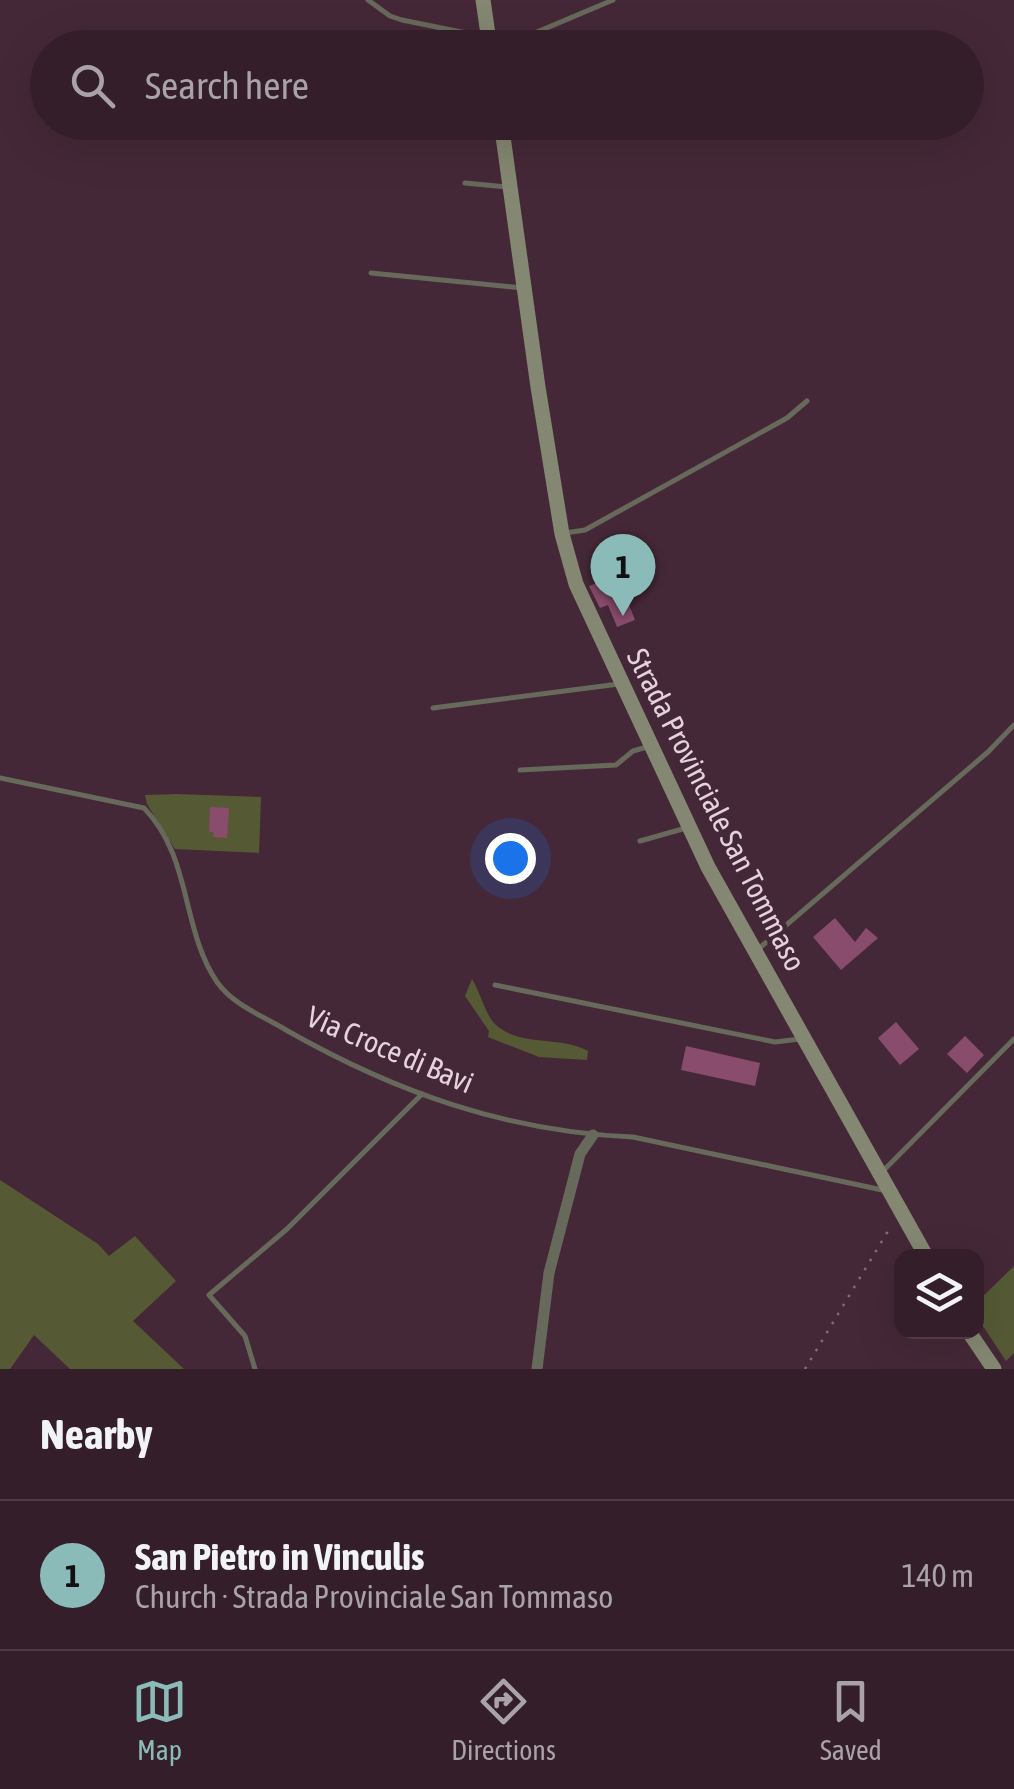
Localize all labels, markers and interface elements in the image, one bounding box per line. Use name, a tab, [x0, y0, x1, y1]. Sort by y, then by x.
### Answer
search box	[30, 30, 984, 140]
icon: search	[65, 58, 120, 113]
text: Search here	[145, 64, 309, 107]
pin: 1	[590, 534, 656, 616]
street label: Strada Provinciale San Tommaso	[621, 643, 813, 976]
your location	[485, 833, 536, 884]
street label: Via Croce di Bavi	[302, 999, 479, 1099]
map controls	[894, 1249, 984, 1339]
button: layers	[894, 1249, 984, 1339]
text: Nearby	[40, 1410, 153, 1458]
text: San Pietro in Vinculis	[135, 1535, 425, 1578]
text: 1	[65, 1557, 80, 1594]
text: 140 m	[901, 1557, 974, 1594]
text: Church · Strada Provinciale San Tommaso	[135, 1578, 613, 1615]
tab: Map	[132, 1674, 187, 1766]
tab: Directions	[451, 1674, 556, 1766]
tab: Saved	[820, 1674, 882, 1766]

